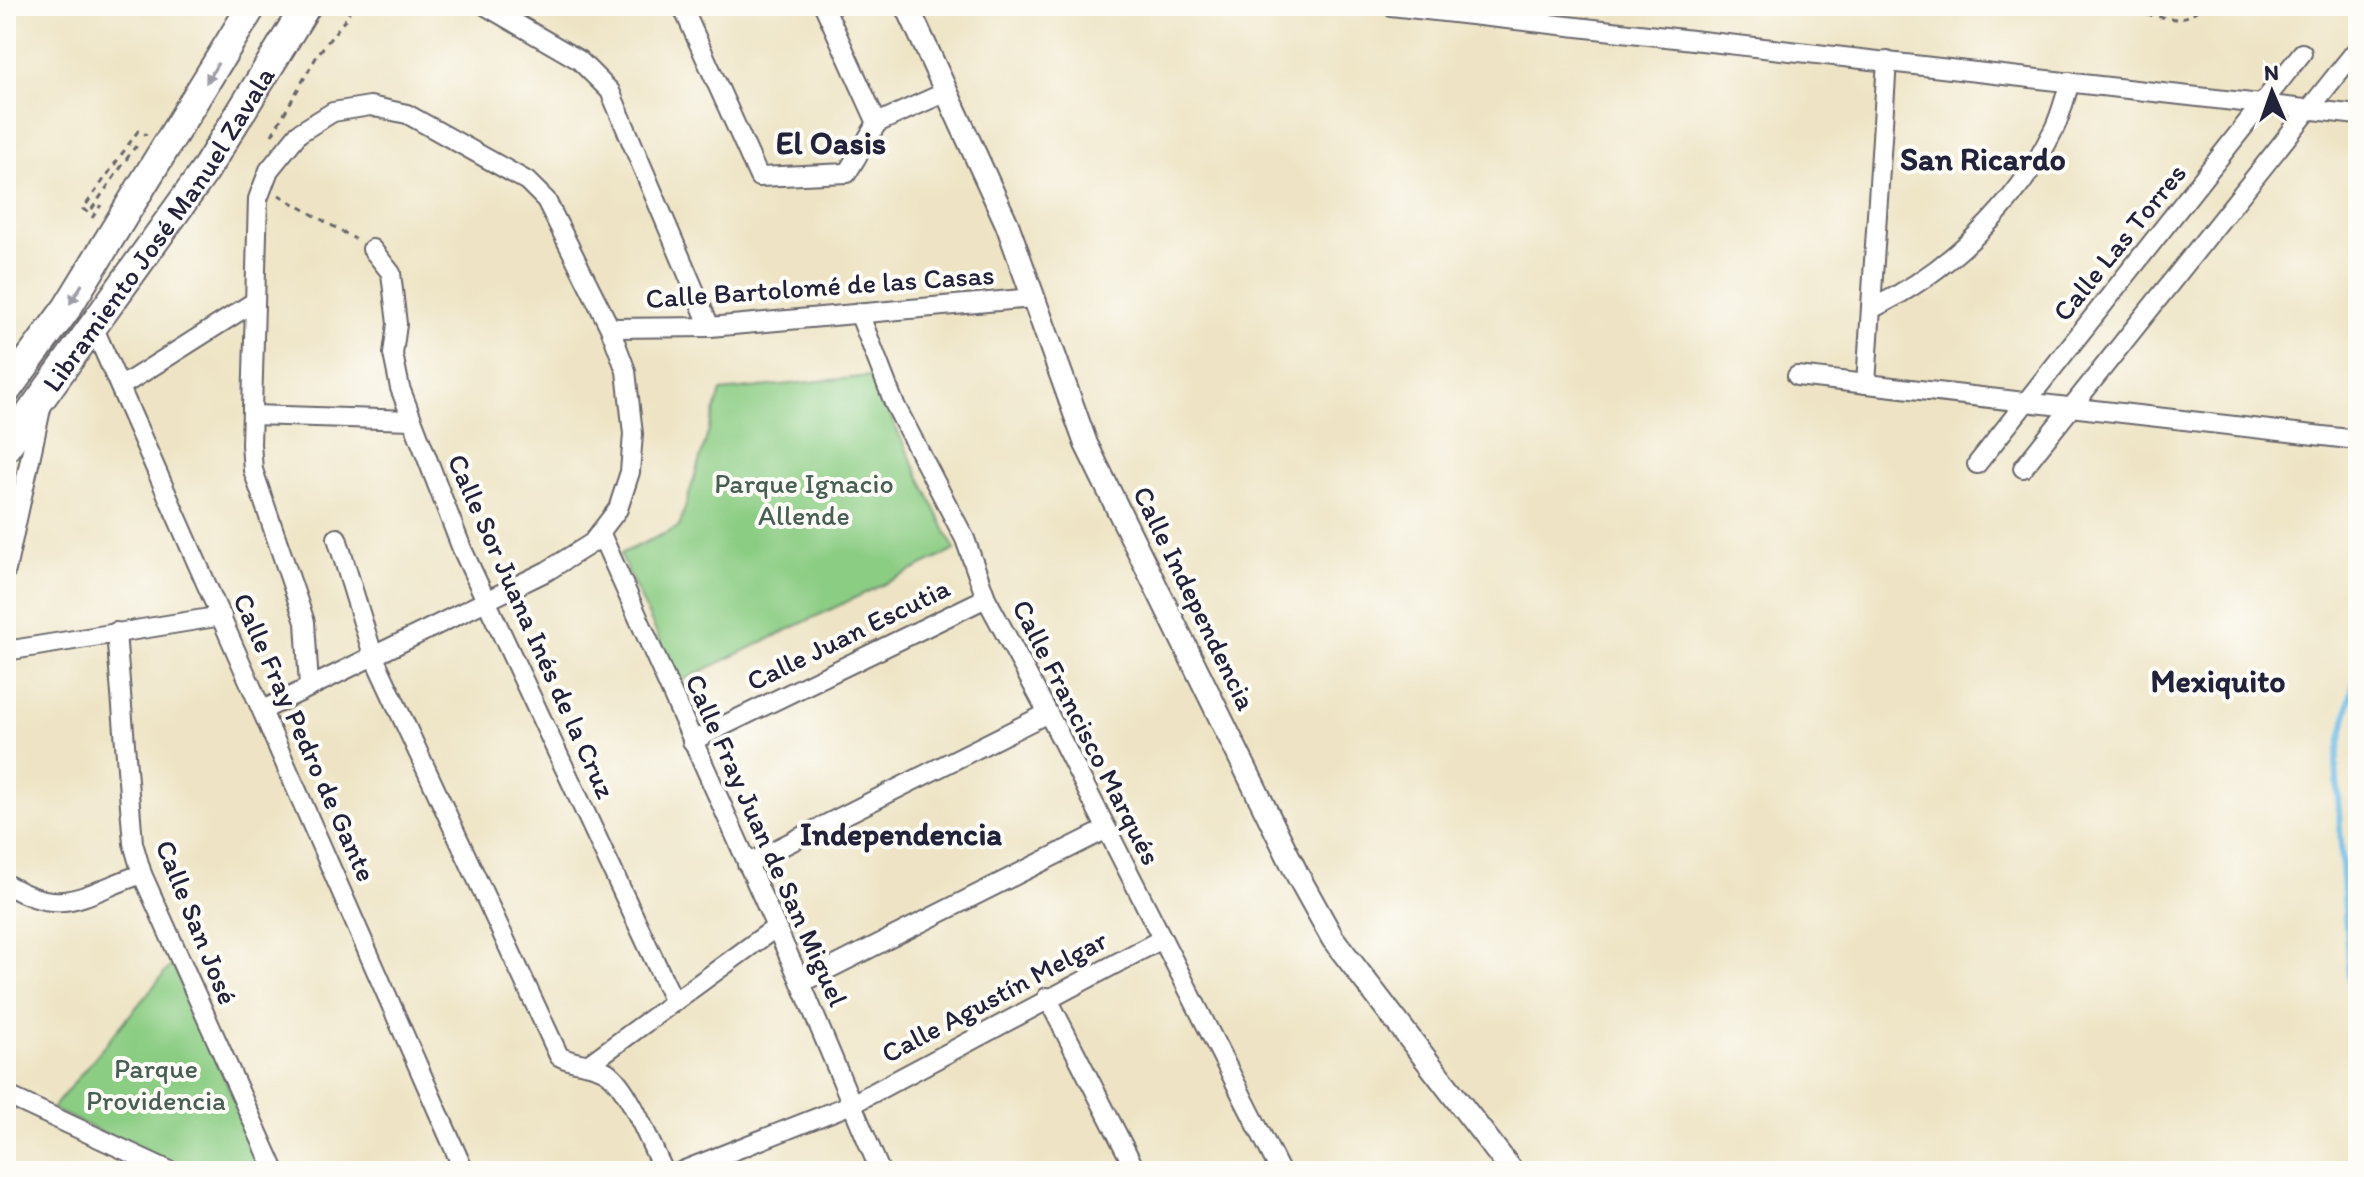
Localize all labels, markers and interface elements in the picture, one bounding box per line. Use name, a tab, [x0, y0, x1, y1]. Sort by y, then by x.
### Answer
north arrow	[2232, 52, 2312, 132]
text: N	[2263, 59, 2279, 86]
street label: Libramiento José Manuel Zavala	[34, 60, 282, 398]
one-way arrow	[205, 62, 219, 84]
district label: El Oasis	[776, 124, 886, 162]
district label: San Ricardo	[1900, 140, 2066, 178]
street label: Calle Las Torres	[2045, 156, 2193, 328]
street label: Calle Bartolomé de las Casas	[644, 257, 996, 315]
one-way arrow	[69, 283, 83, 305]
street label: Calle Sor Juana Inés de la Cruz	[441, 449, 623, 803]
park label: Parque Ignacio Allende	[714, 466, 894, 532]
street label: Calle Independencia	[1126, 481, 1264, 716]
street label: Calle Juan Escutia	[741, 570, 955, 698]
street label: Calle Fray Pedro de Gante	[226, 588, 384, 886]
street label: Calle Francisco Marqués	[1005, 594, 1169, 870]
district label: Mexiquito	[2150, 662, 2286, 700]
street label: Calle Fray Juan de San Miguel	[678, 669, 856, 1011]
district label: Independencia	[800, 815, 1002, 853]
street label: Calle San José	[149, 835, 245, 1009]
street label: Calle Agustín Melgar	[875, 922, 1113, 1070]
park label: Parque Providencia	[86, 1051, 226, 1117]

